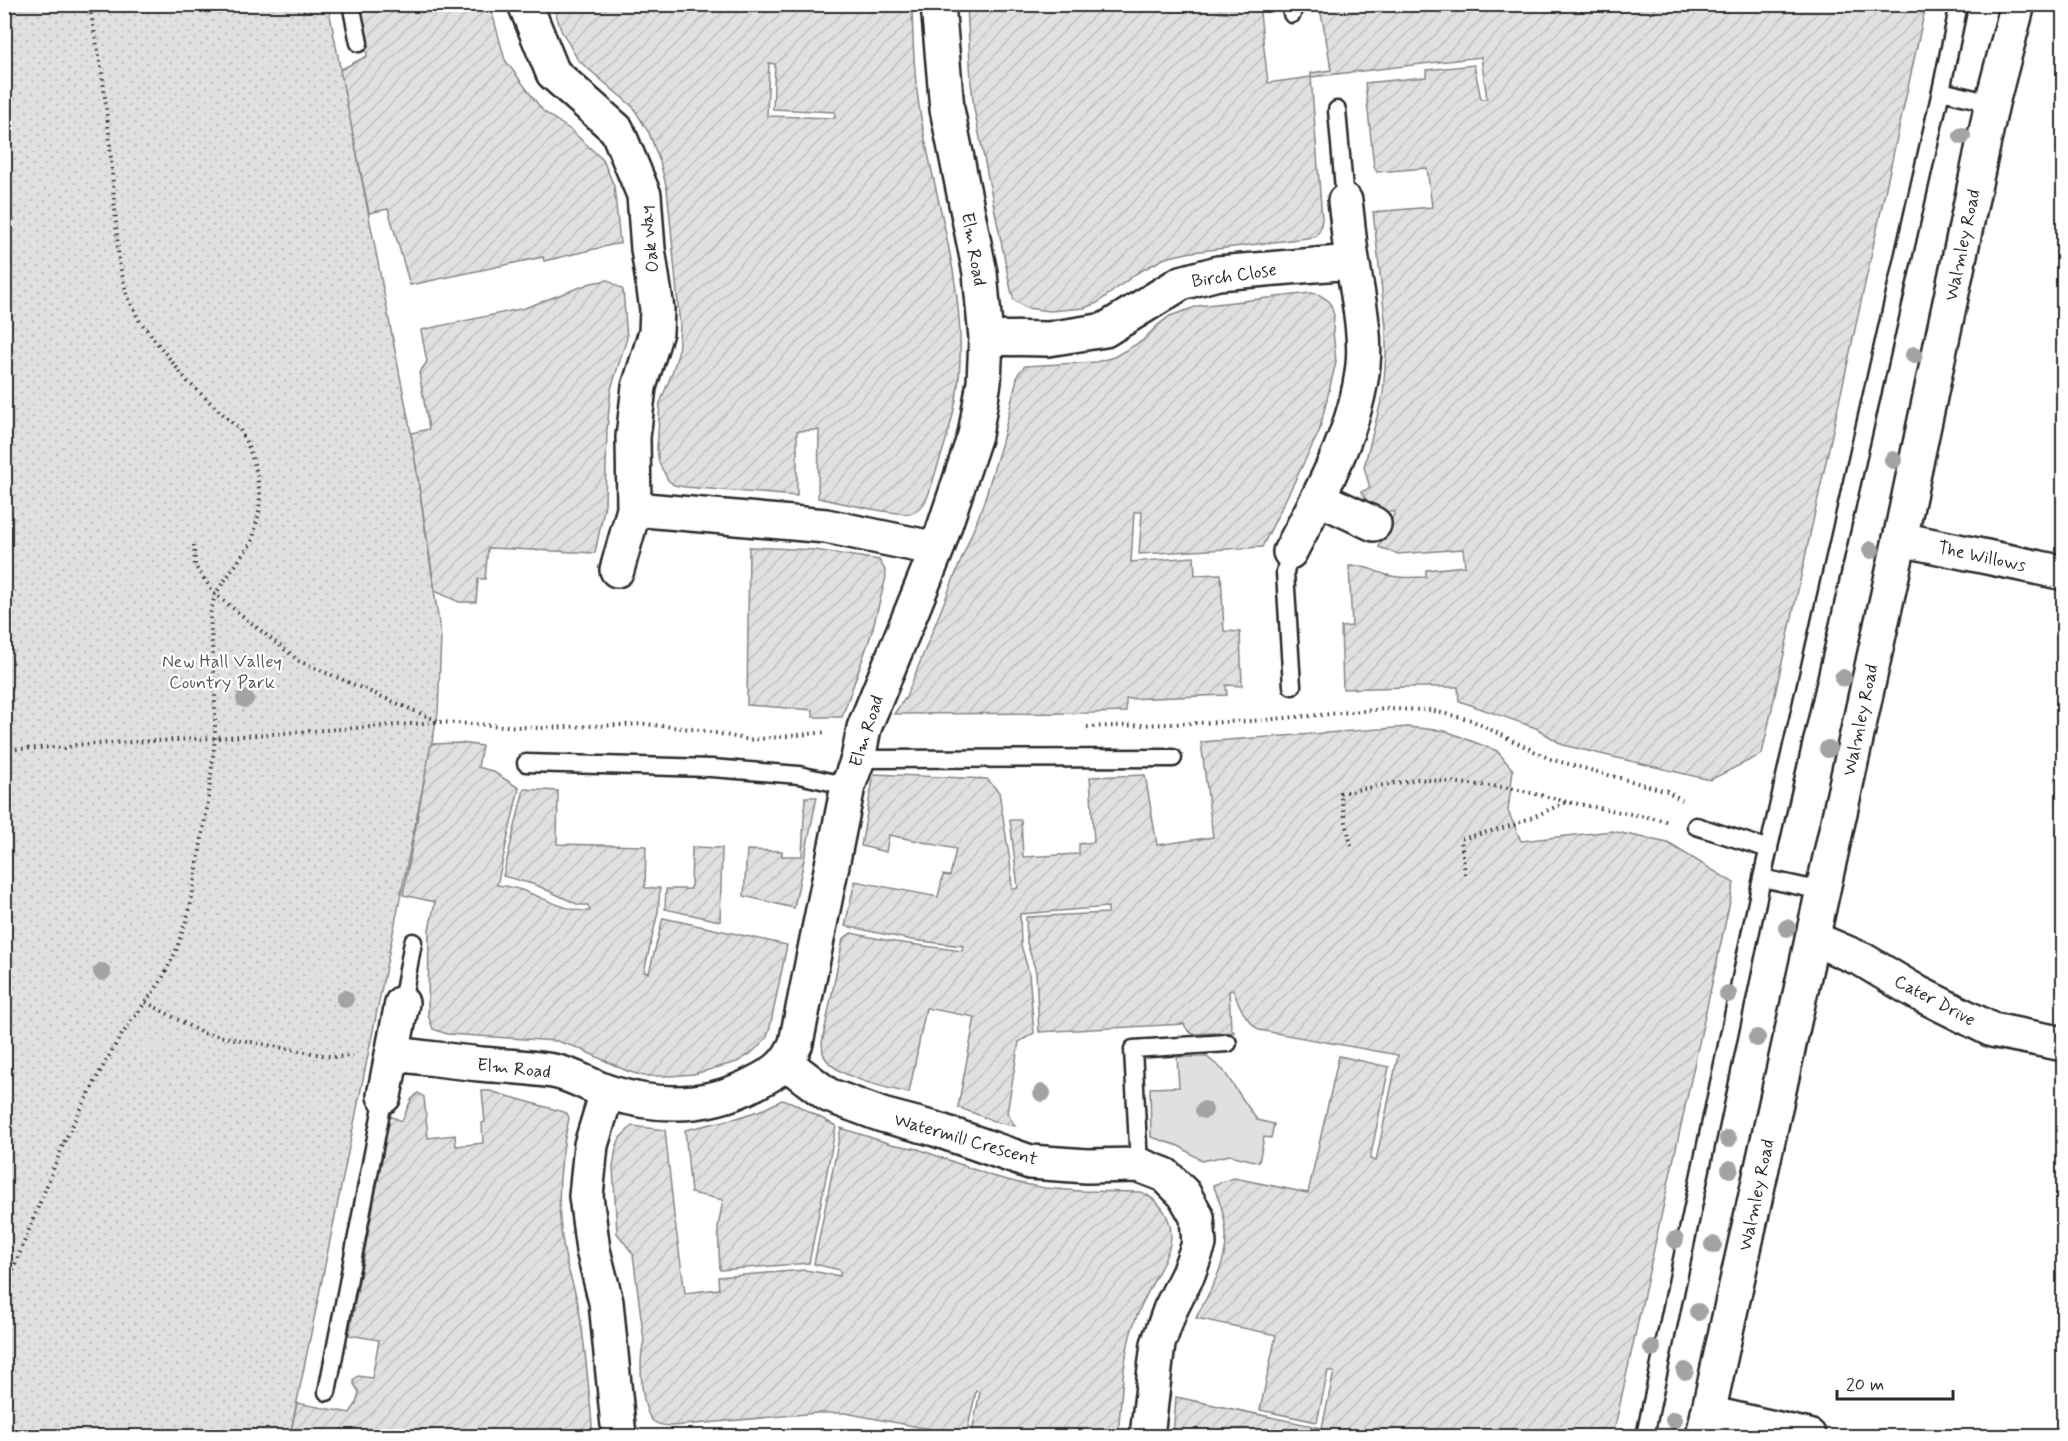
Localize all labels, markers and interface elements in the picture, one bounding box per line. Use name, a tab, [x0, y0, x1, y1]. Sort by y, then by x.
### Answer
street label: Walmley Road	[1939, 187, 1987, 303]
street label: Oak Way	[635, 204, 665, 274]
street label: Elm Road	[955, 211, 991, 288]
street label: Birch Close	[1190, 258, 1278, 294]
street label: The Willows	[1936, 536, 2028, 578]
park label: New Hall Valley Country Park	[162, 650, 282, 695]
street label: Walmley Road	[1837, 662, 1885, 778]
street label: Elm Road	[844, 692, 890, 770]
street label: Cater Drive	[1890, 969, 1979, 1032]
street label: Elm Road	[476, 1053, 552, 1085]
street label: Watermill Crescent	[891, 1108, 1040, 1172]
street label: Walmley Road	[1733, 1137, 1781, 1253]
scale bar	[1837, 1363, 1952, 1401]
text: 20 m	[1846, 1373, 1884, 1397]

